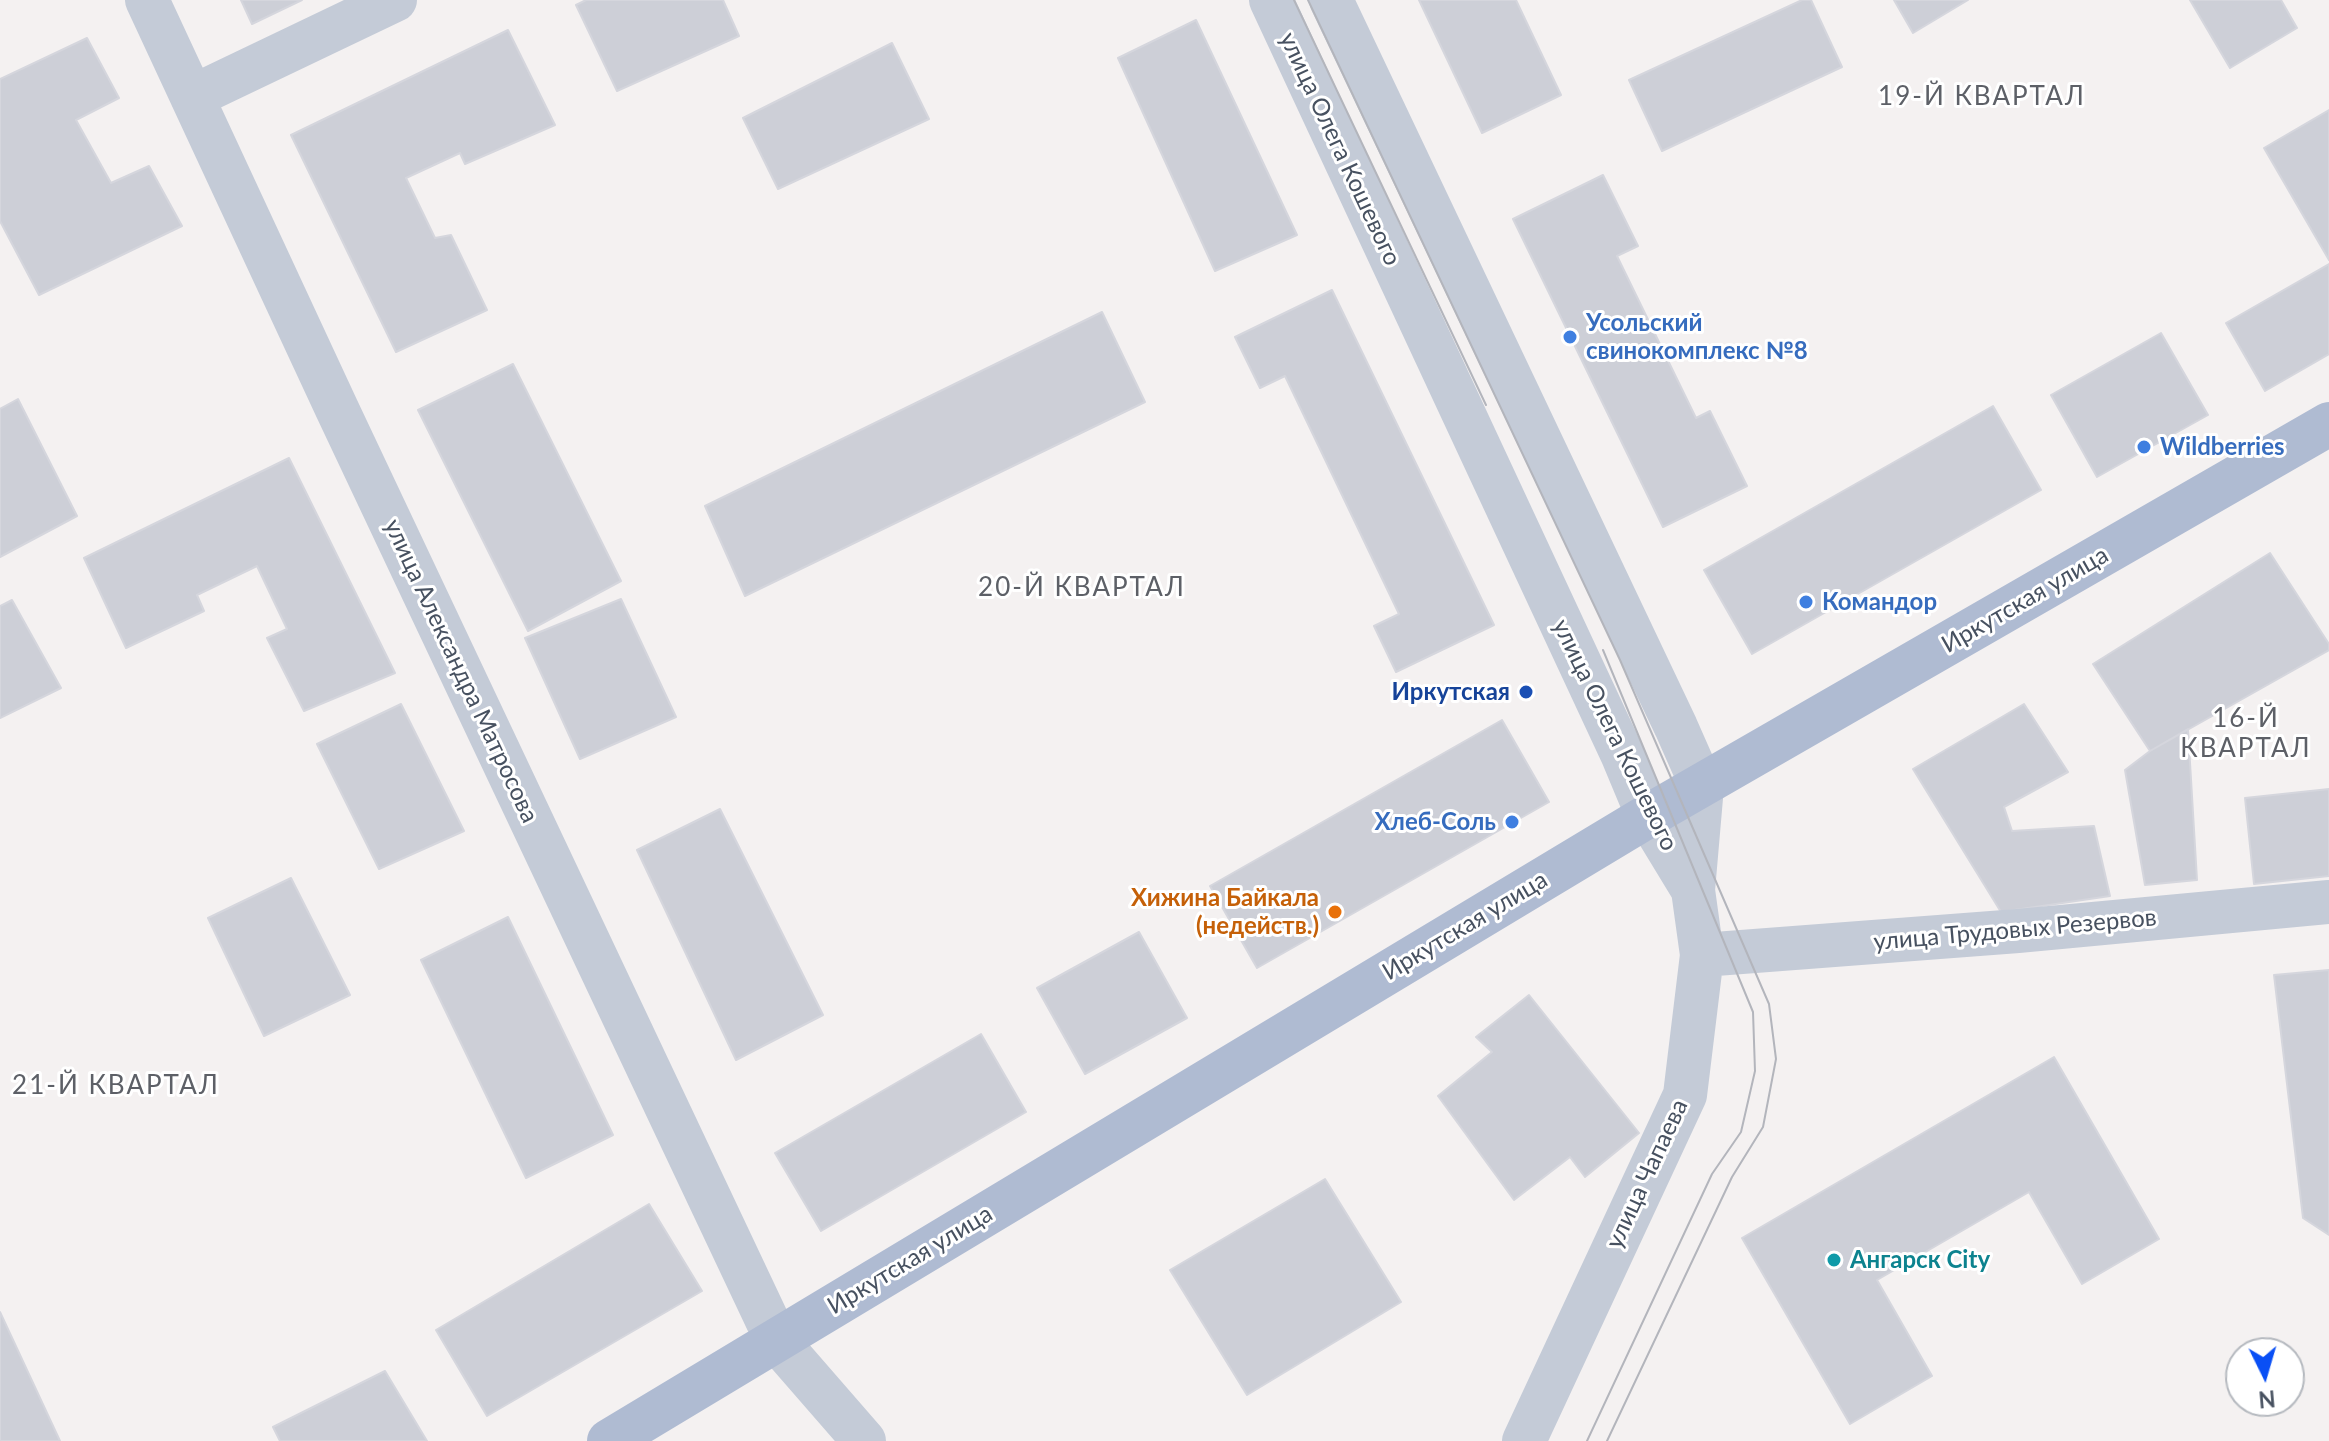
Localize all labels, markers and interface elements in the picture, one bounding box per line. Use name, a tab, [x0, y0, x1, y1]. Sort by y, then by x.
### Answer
street label: улица Олега Кошевого	[1273, 28, 1407, 270]
district label: 19-Й КВАРТАЛ	[1878, 81, 2086, 113]
place label: Усольский свинокомплекс №8	[1586, 309, 1808, 365]
marker: Усольский свинокомплекс №8	[1561, 328, 1579, 346]
place label: Wildberries	[2160, 433, 2285, 461]
marker: Wildberries	[2135, 438, 2153, 456]
street label: улица Александра Матросова	[378, 515, 544, 827]
street label: Иркутская улица	[1937, 541, 2113, 659]
district label: 20-Й КВАРТАЛ	[978, 572, 1186, 604]
place label: Командор	[1822, 588, 1937, 616]
marker: Командор	[1797, 593, 1815, 611]
street label: улица Олега Кошевого	[1546, 615, 1684, 855]
place label: Иркутская	[1391, 678, 1510, 706]
marker: Иркутская	[1517, 683, 1535, 701]
district label: 16-Й КВАРТАЛ	[2180, 703, 2312, 764]
place label: Хлеб-Соль	[1374, 808, 1496, 836]
marker: Хлеб-Соль	[1503, 813, 1521, 831]
street label: Иркутская улица	[1377, 865, 1553, 987]
place label: Хижина Байкала (недейств.)	[1131, 884, 1319, 940]
marker: Хижина Байкала (недейств.)	[1326, 903, 1344, 921]
street label: улица Трудовых Резервов	[1872, 903, 2158, 957]
district label: 21-Й КВАРТАЛ	[12, 1070, 220, 1102]
street label: улица Чапаева	[1600, 1095, 1694, 1253]
street label: Иркутская улица	[822, 1199, 998, 1321]
place label: Ангарск City	[1850, 1246, 1990, 1274]
marker: Ангарск City	[1825, 1251, 1843, 1269]
north arrow	[2225, 1337, 2305, 1417]
text: N	[2257, 1385, 2277, 1414]

